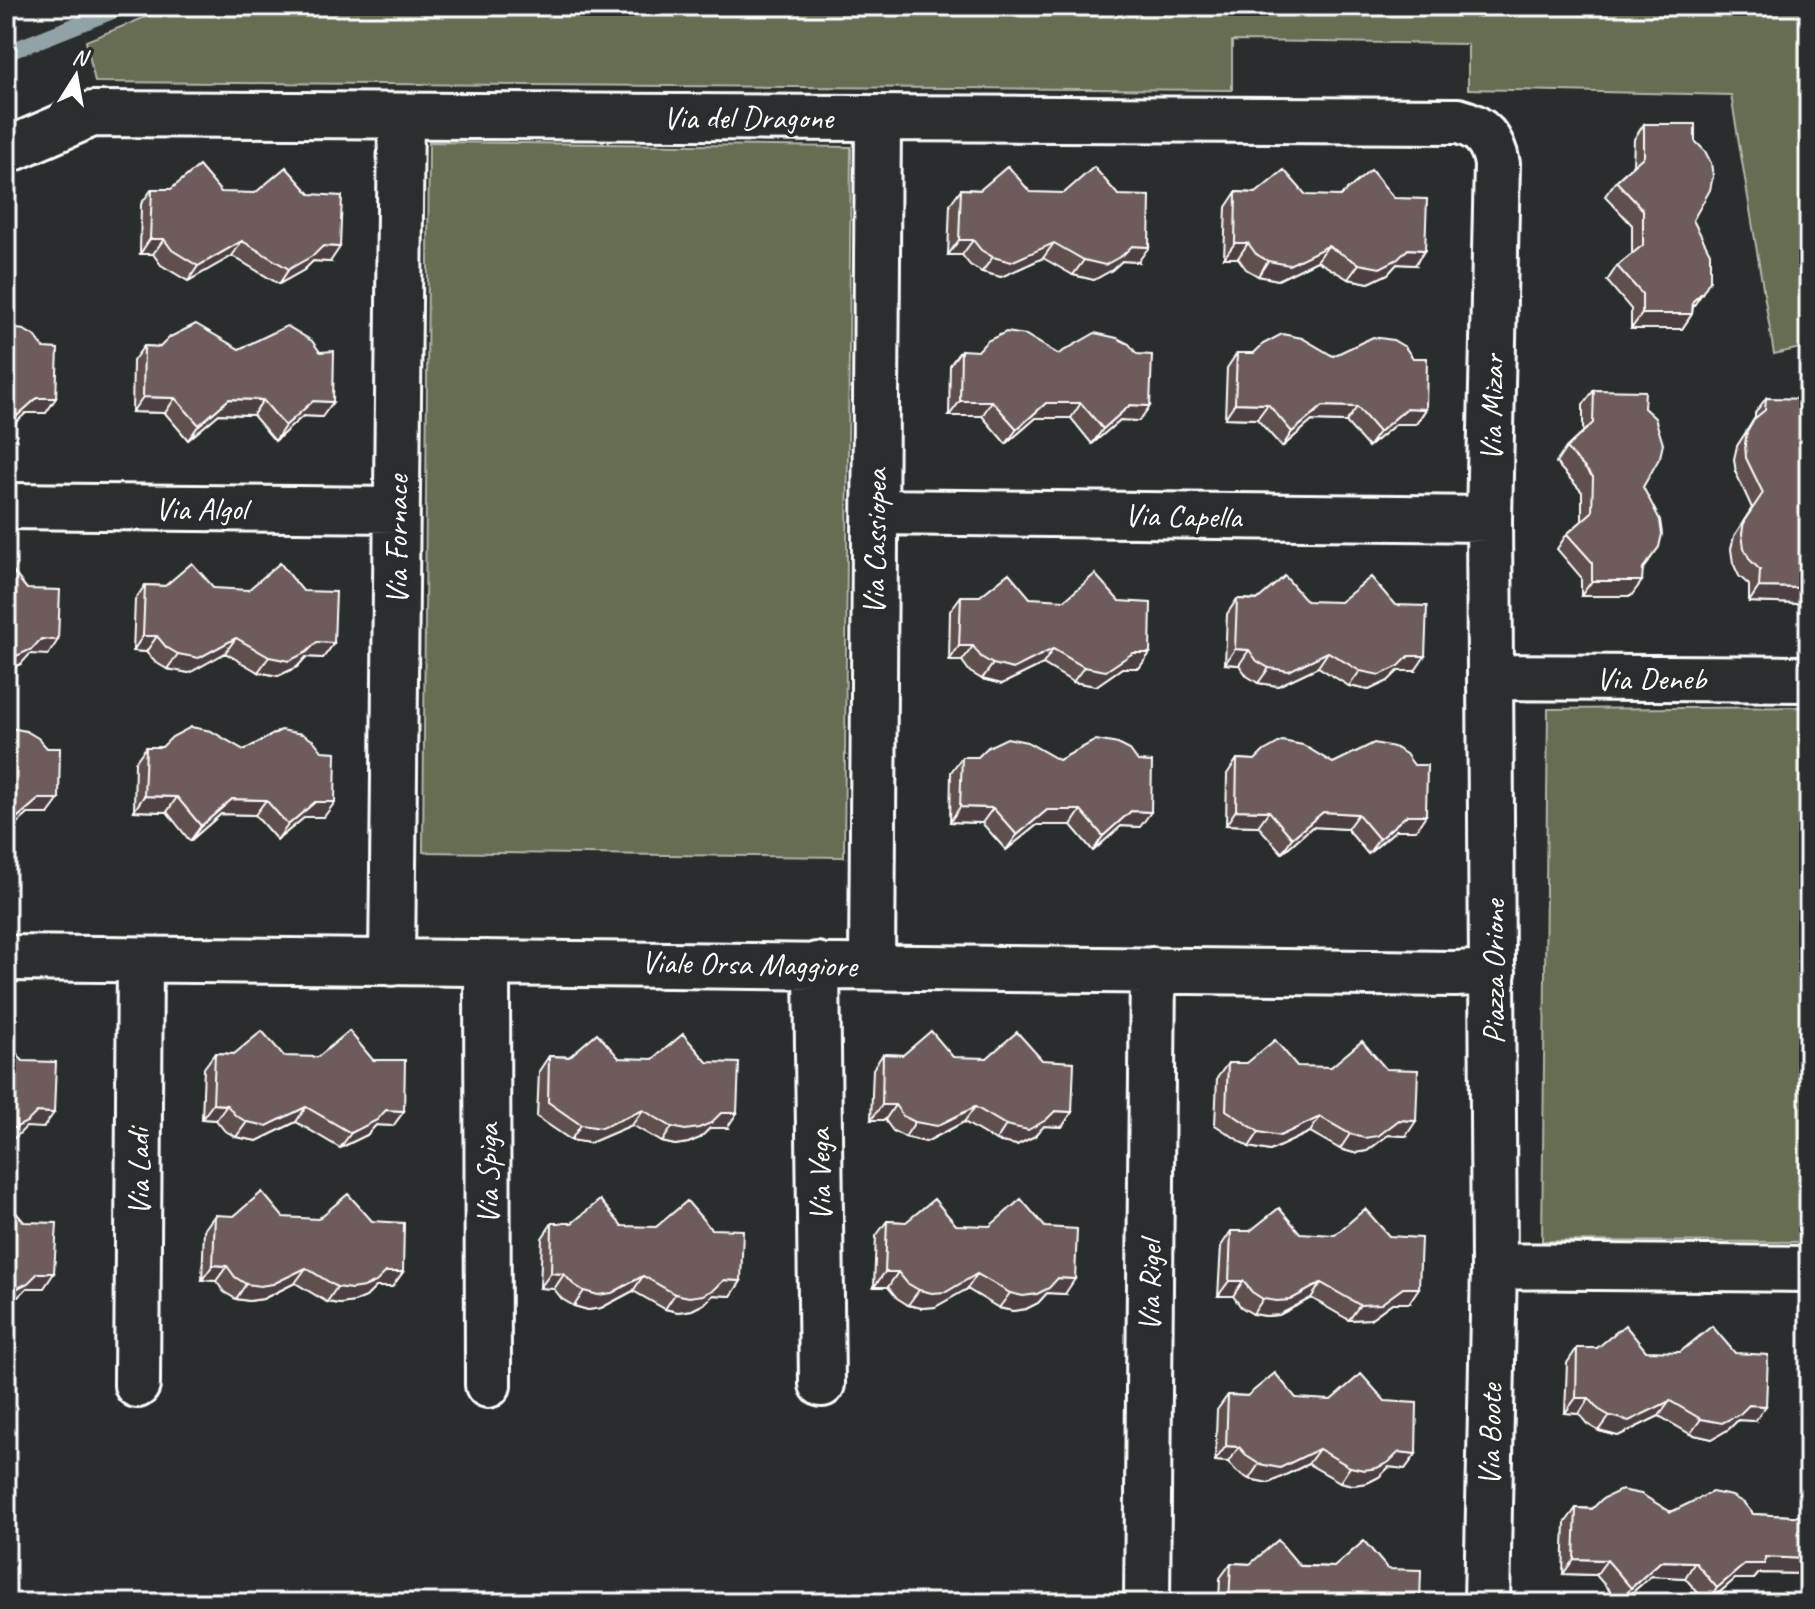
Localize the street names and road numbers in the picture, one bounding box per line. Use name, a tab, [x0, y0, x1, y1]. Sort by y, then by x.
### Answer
street label: Via del Dragone	[663, 97, 836, 138]
street label: Via Mizar	[1471, 352, 1513, 462]
street label: Via Cassiopea	[853, 466, 897, 616]
street label: Via Fornace	[376, 473, 417, 605]
street label: Via Algol	[155, 488, 252, 529]
street label: Via Capella	[1124, 494, 1244, 538]
street label: Via Deneb	[1596, 658, 1708, 699]
street label: Piazza Orione	[1473, 897, 1514, 1044]
street label: Viale Orsa Maggiore	[641, 942, 860, 986]
street label: Via Spiga	[467, 1121, 508, 1225]
street label: Via Ladi	[118, 1124, 159, 1216]
street label: Via Vega	[799, 1126, 841, 1222]
street label: Via Rigel	[1129, 1234, 1171, 1332]
street label: Via Boote	[1469, 1381, 1511, 1486]

